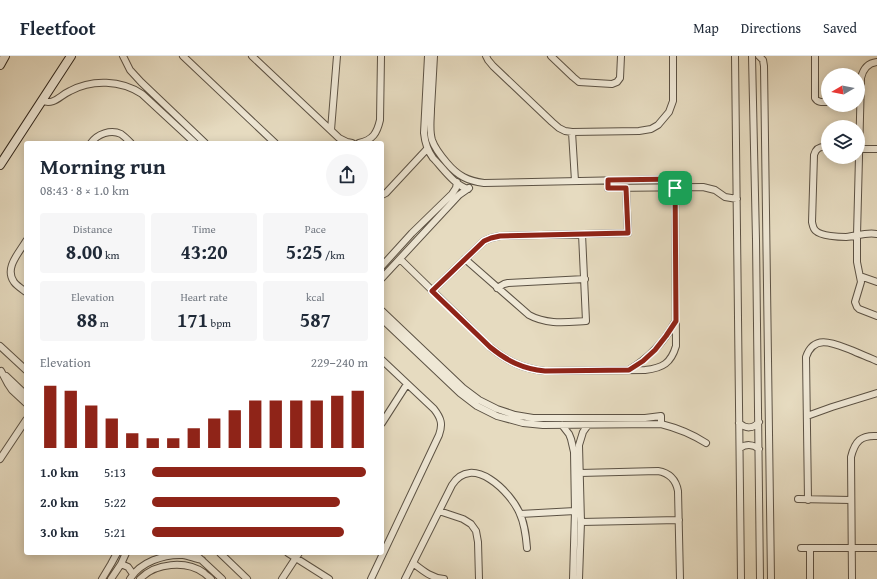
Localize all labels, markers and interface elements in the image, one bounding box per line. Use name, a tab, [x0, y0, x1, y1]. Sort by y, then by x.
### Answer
text: Fleetfoot	[20, 14, 96, 42]
text: Map	[693, 18, 719, 38]
text: Directions	[741, 18, 801, 38]
text: Saved	[823, 18, 857, 38]
north arrow	[821, 68, 865, 112]
map controls	[821, 68, 865, 164]
button: layers	[821, 120, 865, 164]
text: Morning run	[40, 150, 166, 182]
button: share	[326, 154, 368, 196]
pin	[658, 171, 692, 205]
icon: arrive	[664, 177, 686, 199]
text: 08:43 · 8 × 1.0 km	[40, 181, 129, 200]
text: Distance	[73, 221, 112, 237]
text: Time	[192, 221, 216, 237]
text: Pace	[305, 221, 326, 237]
text: 8.00	[66, 237, 103, 266]
text: 43:20	[180, 237, 228, 266]
text: 5:25	[286, 237, 323, 266]
text: km	[103, 247, 120, 263]
text: /km	[323, 247, 345, 263]
text: Elevation	[71, 289, 114, 305]
text: Heart rate	[180, 289, 228, 305]
text: kcal	[306, 289, 325, 305]
text: 88	[77, 305, 97, 334]
text: 171	[177, 305, 208, 334]
text: 587	[300, 305, 331, 334]
text: m	[97, 315, 109, 331]
text: bpm	[208, 315, 231, 331]
text: Elevation	[40, 353, 91, 372]
text: 229–240 m	[311, 353, 368, 372]
text: 1.0 km	[40, 463, 79, 482]
text: 5:13	[104, 463, 126, 482]
text: 2.0 km	[40, 493, 79, 512]
text: 5:22	[104, 493, 126, 512]
text: 3.0 km	[40, 523, 79, 542]
text: 5:21	[104, 523, 126, 542]

